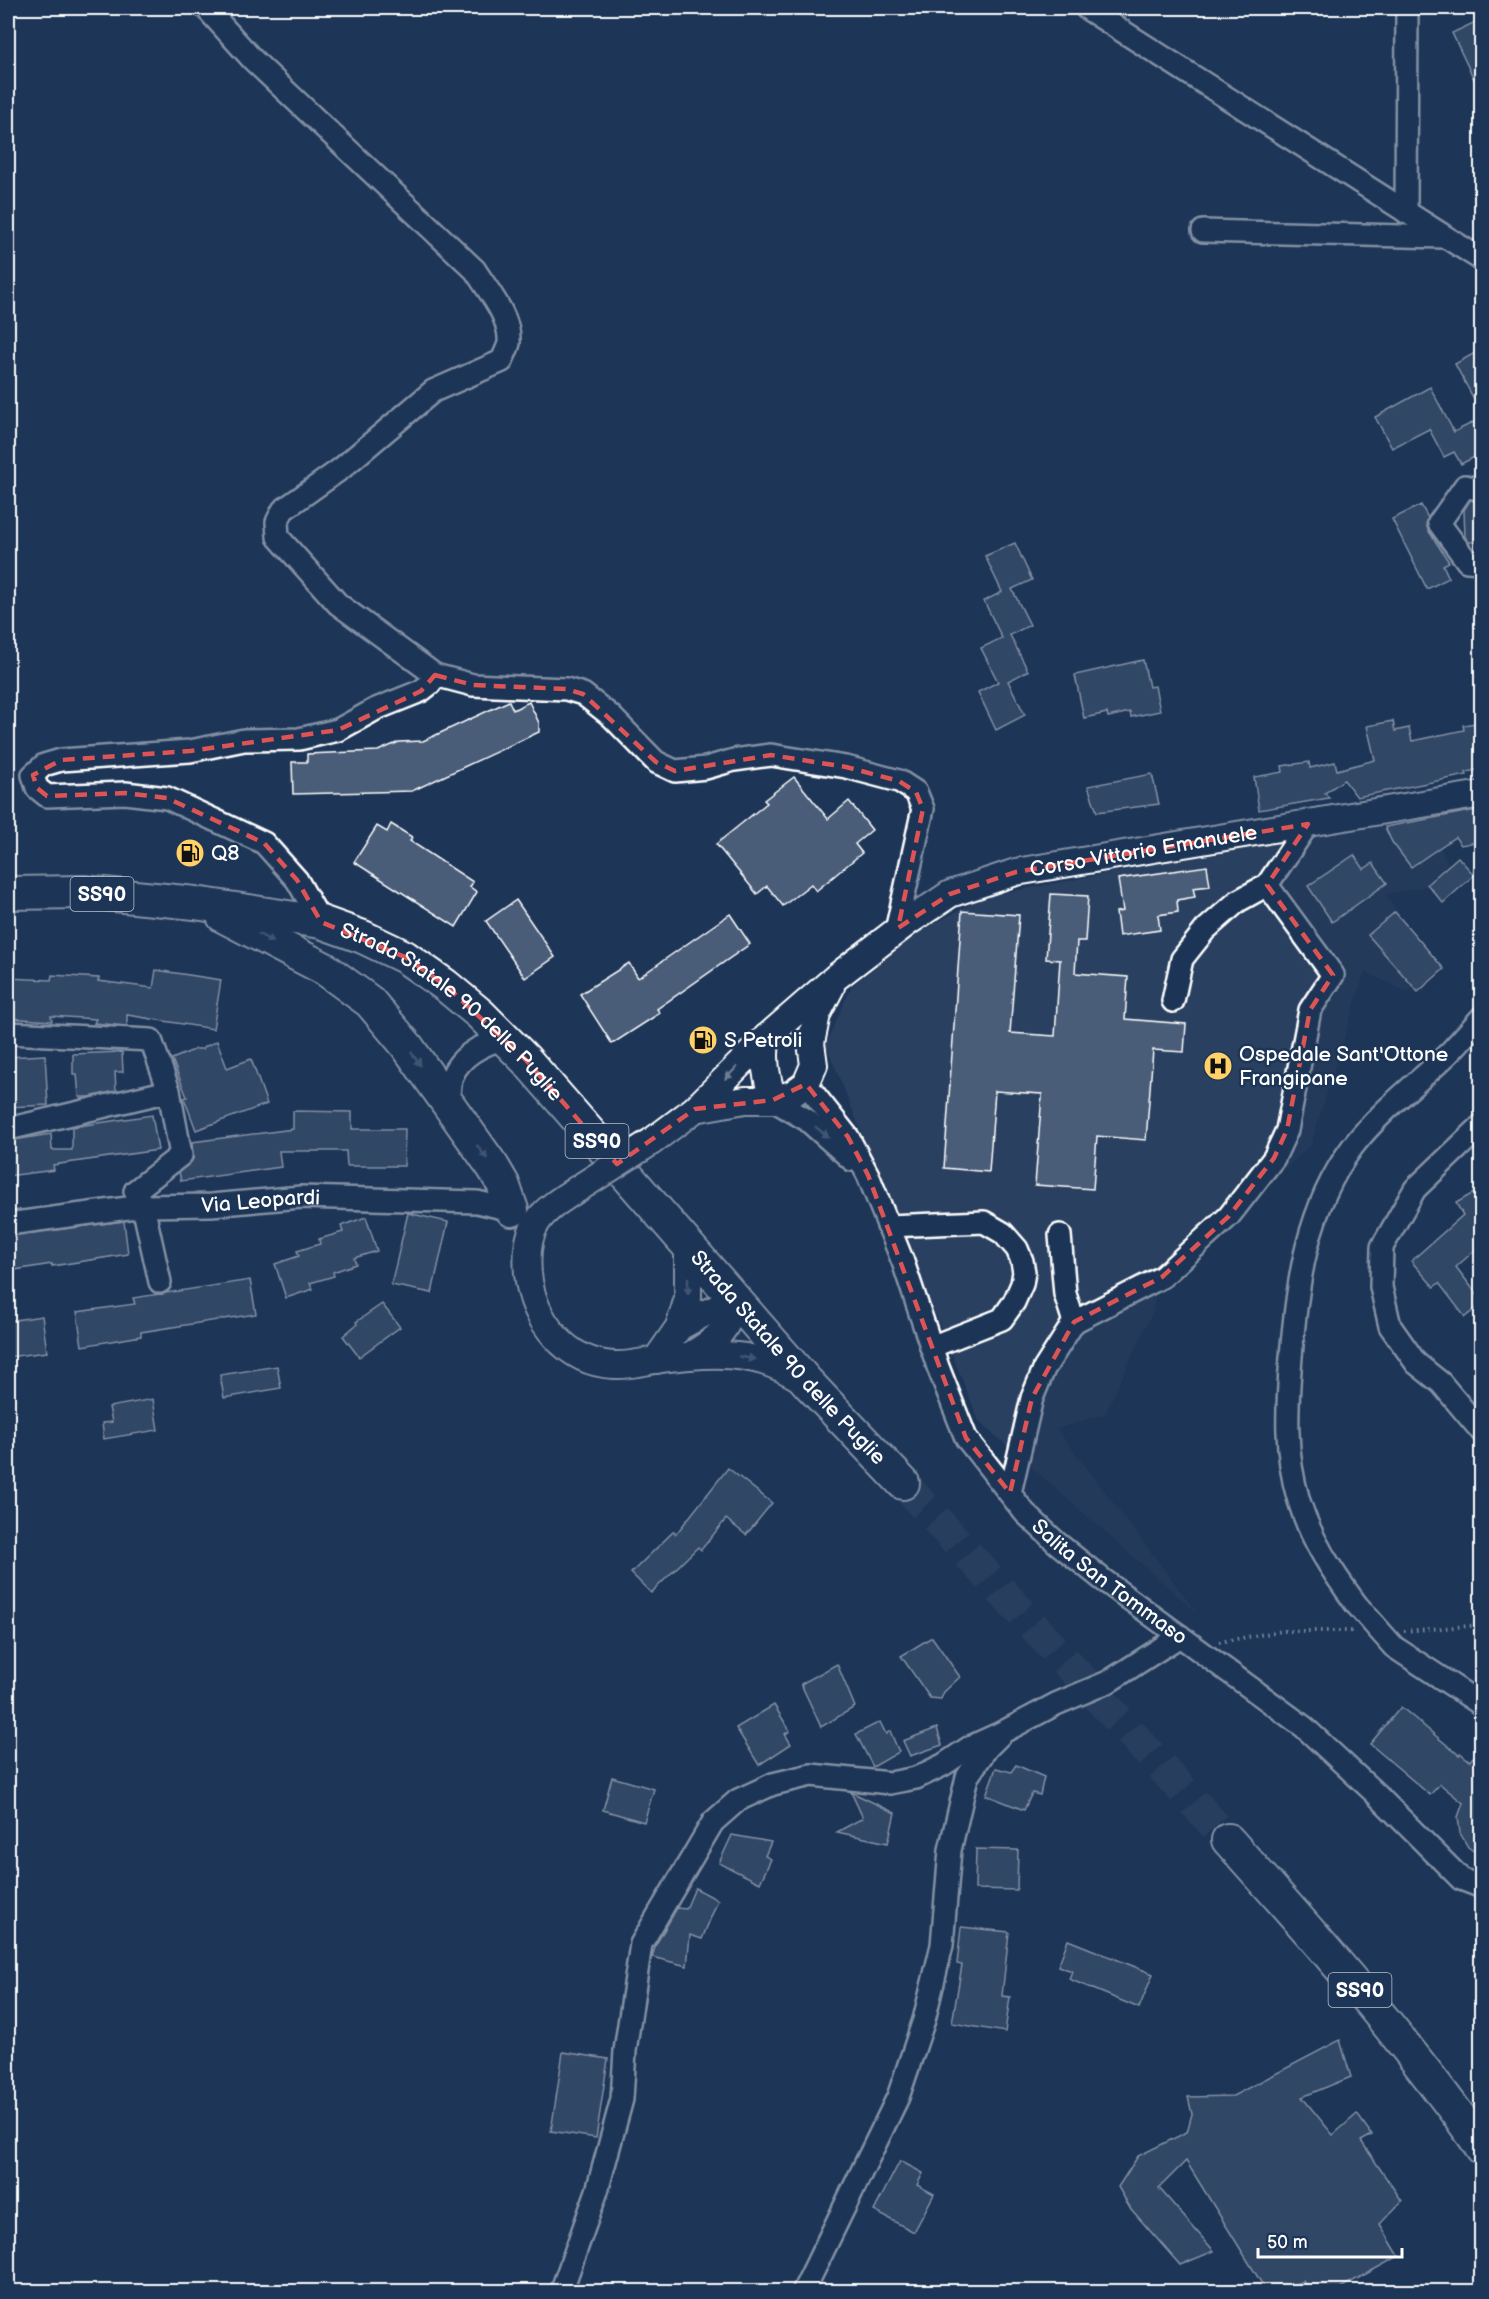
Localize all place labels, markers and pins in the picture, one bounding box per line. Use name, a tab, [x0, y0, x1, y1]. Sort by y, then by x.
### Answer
fuel station icon: Q8	[174, 837, 206, 869]
place label: Q8	[211, 841, 240, 866]
fuel station icon: S Petroli	[687, 1024, 719, 1056]
place label: S Petroli	[724, 1028, 802, 1053]
place label: Ospedale Sant'Ottone Frangipane	[1239, 1042, 1448, 1091]
hospital icon: Ospedale Sant'Ottone Frangipane	[1202, 1050, 1234, 1082]

